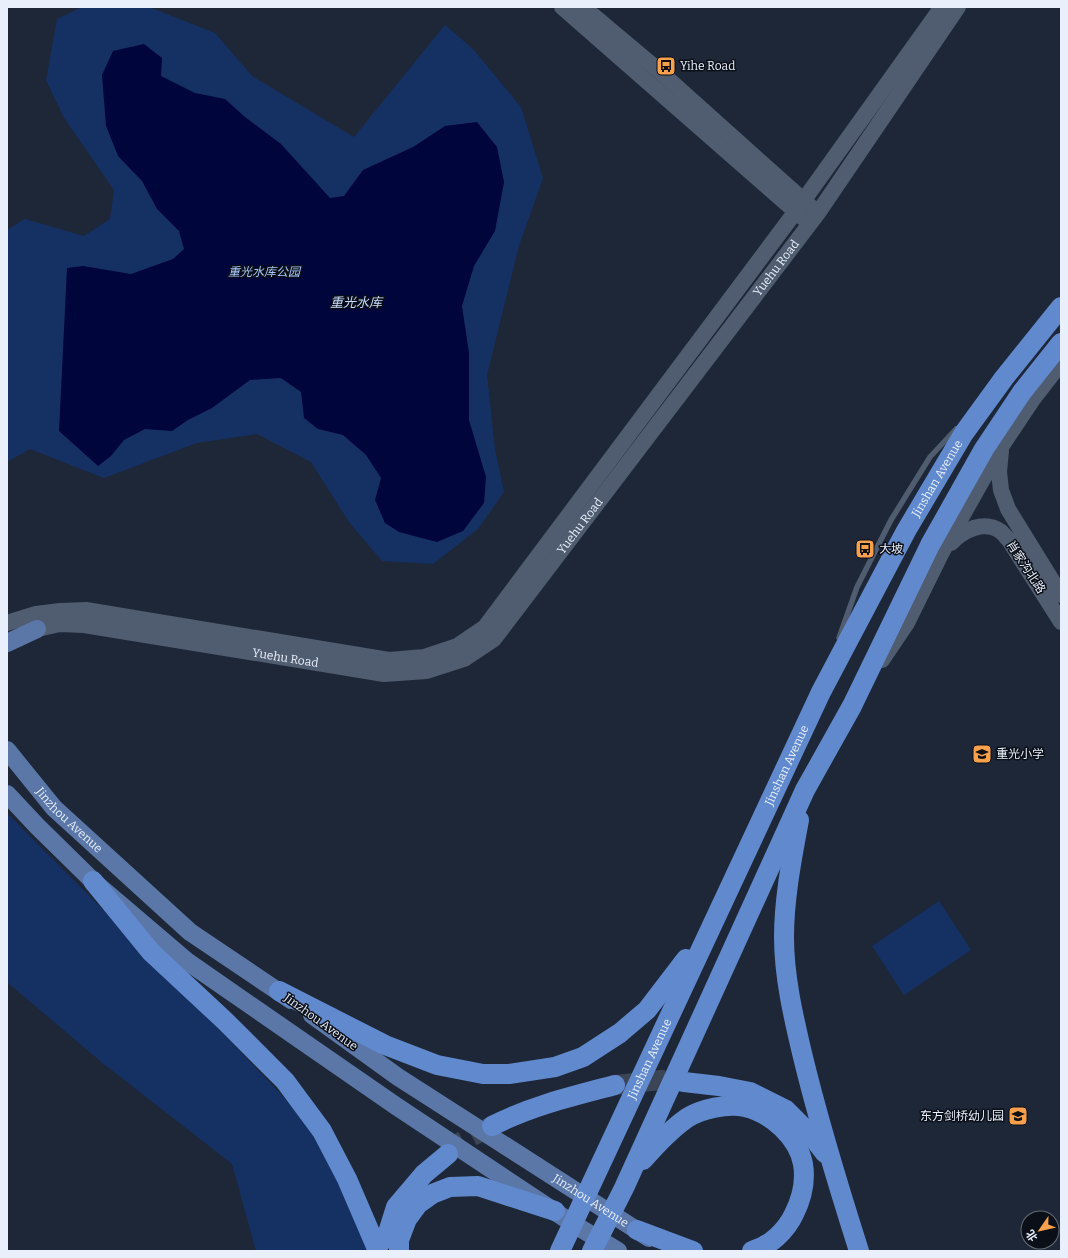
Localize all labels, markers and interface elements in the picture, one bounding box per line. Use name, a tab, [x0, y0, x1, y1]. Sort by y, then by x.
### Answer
bus stop icon: Yihe Road	[655, 55, 677, 77]
place label: Yihe Road	[680, 59, 735, 73]
street label: Yuehu Road	[750, 237, 802, 299]
park label: 重光水库公园	[228, 265, 302, 279]
water label: 重光水库	[330, 295, 384, 310]
street label: Jinshan Avenue	[908, 437, 965, 520]
street label: Yuehu Road	[554, 495, 606, 557]
bus stop icon: 大坡	[854, 538, 876, 560]
street label: 肖家沟北路	[1004, 538, 1048, 596]
place label: 大坡	[879, 542, 903, 556]
street label: Yuehu Road	[251, 646, 319, 670]
street label: Jinshan Avenue	[762, 723, 812, 809]
school or university icon: 重光小学	[971, 743, 993, 765]
place label: 重光小学	[996, 747, 1044, 761]
street label: Jinzhou Avenue	[33, 784, 105, 856]
street label: Jinzhou Avenue	[281, 990, 360, 1053]
street label: Jinshan Avenue	[624, 1016, 674, 1102]
school or university icon: 东方剑桥幼儿园	[1007, 1105, 1029, 1127]
place label: 东方剑桥幼儿园	[920, 1109, 1004, 1123]
street label: Jinzhou Avenue	[549, 1171, 631, 1230]
north arrow	[1020, 1210, 1060, 1250]
text: 北	[1024, 1227, 1041, 1244]

